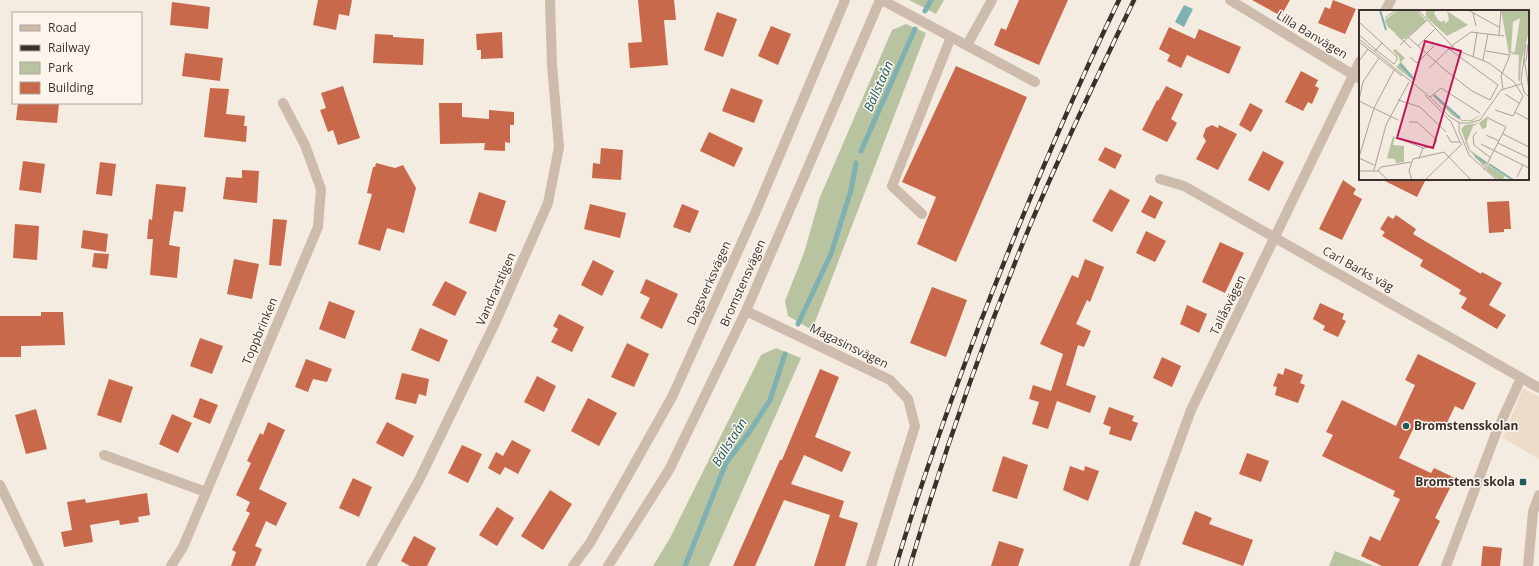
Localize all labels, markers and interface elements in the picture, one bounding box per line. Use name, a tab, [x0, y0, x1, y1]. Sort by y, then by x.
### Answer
street label: Lilla Banvägen	[1274, 7, 1351, 63]
inset map	[1359, 10, 1529, 180]
legend	[12, 12, 142, 104]
text: Road	[48, 19, 77, 36]
text: Railway	[48, 39, 91, 56]
water label: Bällstaån	[859, 58, 897, 114]
text: Park	[48, 59, 74, 76]
text: Building	[48, 79, 94, 96]
street label: Bromstensvägen	[716, 236, 769, 329]
street label: Dagsverksvägen	[682, 238, 735, 328]
street label: Carl Barks väg	[1320, 242, 1397, 295]
street label: Vandrarstigen	[472, 249, 519, 328]
street label: Tallåsvägen	[1206, 272, 1249, 338]
street label: Toppbrinken	[238, 295, 281, 367]
street label: Magasinsvägen	[807, 319, 891, 372]
water label: Bällstaån	[707, 414, 751, 470]
place label: Bromstensskolan	[1414, 417, 1518, 434]
marker: Bromstensskolan	[1401, 421, 1411, 431]
place label: Bromstens skola	[1415, 473, 1515, 490]
marker: Bromstens skola	[1518, 477, 1528, 487]

